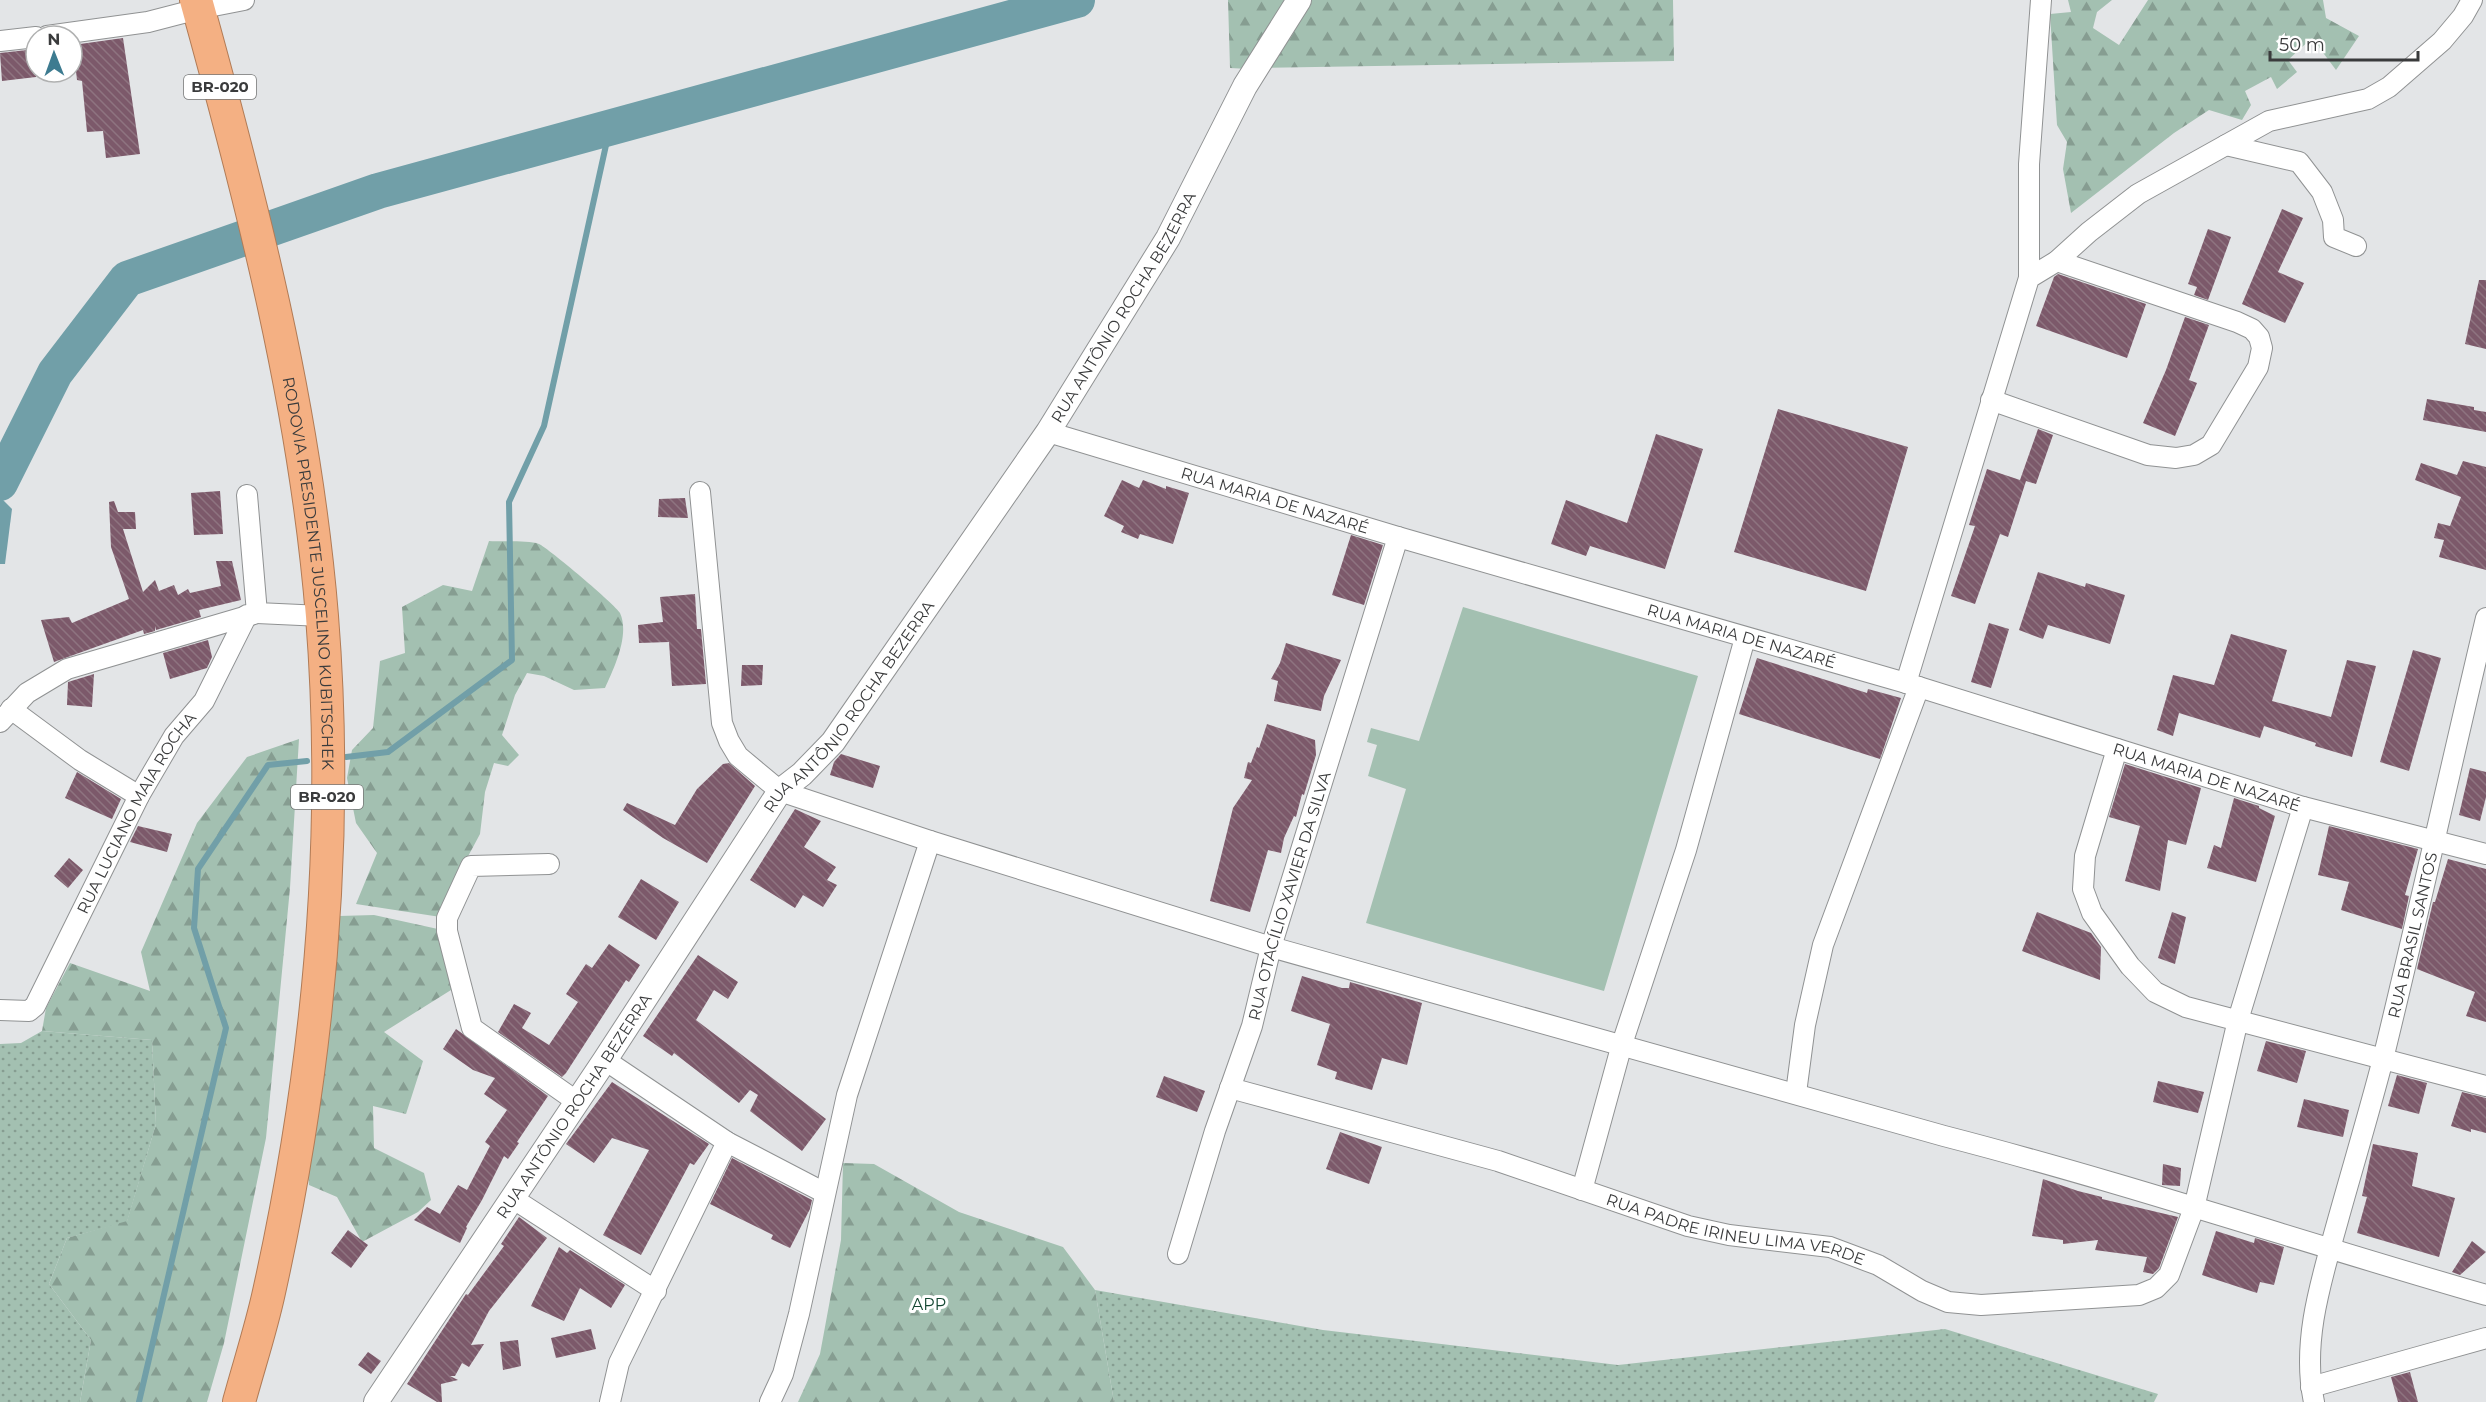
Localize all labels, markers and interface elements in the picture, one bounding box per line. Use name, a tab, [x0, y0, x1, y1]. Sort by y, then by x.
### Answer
north arrow	[24, 24, 84, 84]
scale bar	[2270, 24, 2418, 62]
text: N	[47, 30, 60, 49]
text: 50 m	[2279, 34, 2325, 56]
road number: BR-020	[184, 75, 256, 99]
street label: RUA ANTÔNIO ROCHA BEZERRA	[1047, 188, 1200, 426]
street label: RODOVIA PRESIDENTE JUSCELINO KUBITSCHEK	[279, 375, 337, 771]
street label: RUA MARIA DE NAZARÉ	[1179, 463, 1371, 538]
street label: RUA ANTÔNIO ROCHA BEZERRA	[760, 597, 938, 816]
street label: RUA MARIA DE NAZARÉ	[1645, 600, 1838, 672]
street label: RUA LUCIANO MAIA ROCHA	[73, 708, 200, 917]
street label: RUA MARIA DE NAZARÉ	[2110, 739, 2303, 816]
street label: RUA OTACÍLIO XAVIER DA SILVA	[1245, 769, 1335, 1022]
road number: BR-020	[291, 785, 363, 809]
street label: RUA BRASIL SANTOS	[2384, 850, 2441, 1020]
street label: RUA ANTÔNIO ROCHA BEZERRA	[493, 990, 656, 1222]
street label: RUA PADRE IRINEU LIMA VERDE	[1604, 1190, 1868, 1269]
park label: APP	[912, 1295, 946, 1314]

